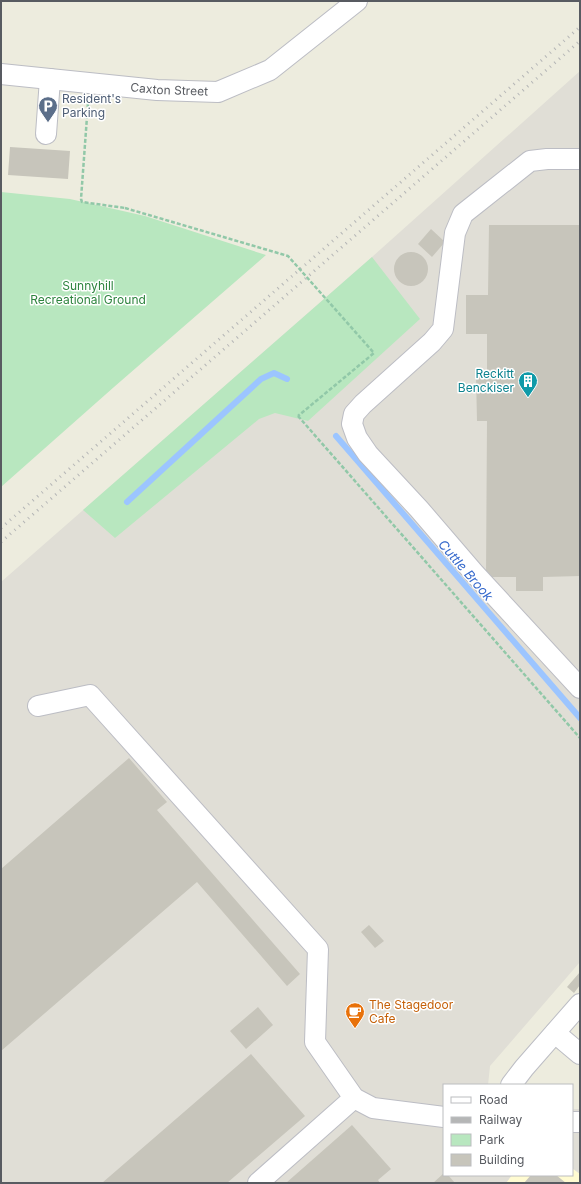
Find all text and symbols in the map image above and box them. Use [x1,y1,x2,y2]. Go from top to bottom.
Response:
street label: Caxton Street [130,79,208,99]
place label: Resident's Parking [62,91,121,120]
parking icon: Resident's Parking [37,95,59,123]
park label: Sunnyhill Recreational Ground [30,278,146,307]
place label: Reckitt Benckiser [458,366,514,395]
building icon: Reckitt Benckiser [517,370,539,398]
water label: Cuttle Brook [435,536,497,604]
place label: The Stagedoor Cafe [369,997,454,1026]
cafe icon: The Stagedoor Cafe [344,1001,366,1029]
legend [443,1084,573,1176]
text: Road [479,1092,508,1107]
text: Railway [479,1112,523,1127]
text: Park [479,1132,505,1147]
text: Building [479,1152,524,1167]

